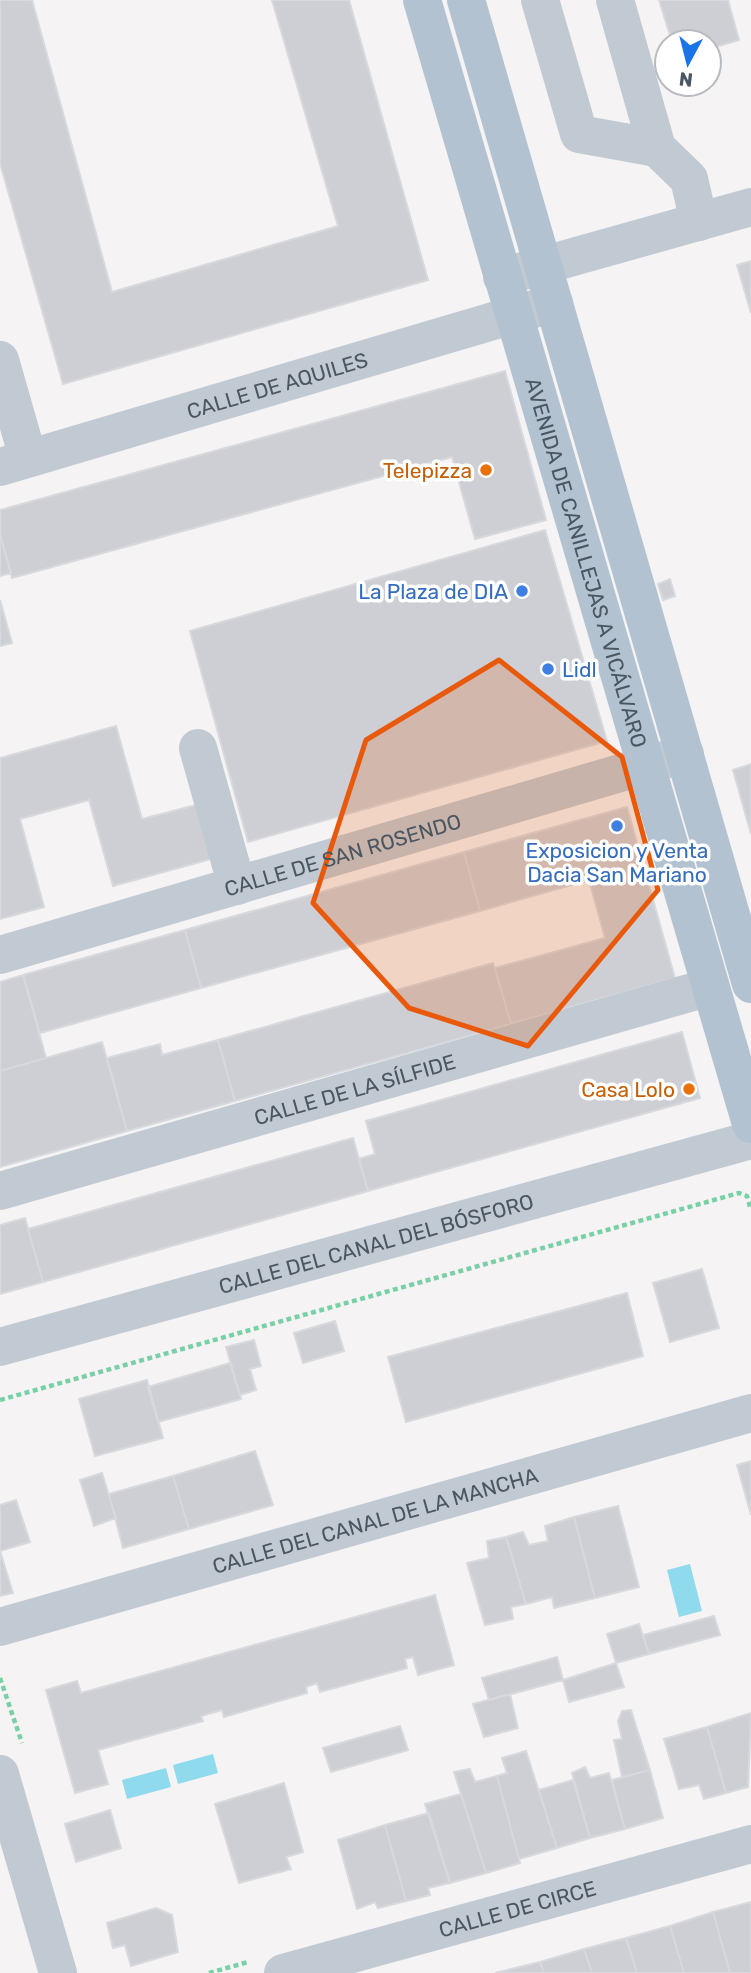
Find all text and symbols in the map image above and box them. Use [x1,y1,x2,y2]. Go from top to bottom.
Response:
north arrow [653,28,723,98]
text: N [678,67,694,92]
street label: CALLE DE AQUILES [184,346,371,424]
street label: AVENIDA DE CANILLEJAS A VICÁLVARO [521,374,653,750]
place label: Telepizza [383,458,472,483]
marker: Telepizza [478,462,494,478]
place label: La Plaza de DIA [358,579,508,604]
marker: La Plaza de DIA [514,583,530,599]
place label: Lidl [562,657,597,682]
marker: Lidl [540,661,556,677]
street label: CALLE DE SAN ROSENDO [221,808,464,901]
marker: Exposicion y Venta Dacia San Mariano [609,818,625,834]
place label: Exposicion y Venta Dacia San Mariano [526,838,708,887]
street label: CALLE DE LA SÍLFIDE [251,1048,458,1130]
place label: Casa Lolo [581,1077,675,1102]
marker: Casa Lolo [681,1081,697,1097]
street label: CALLE DEL CANAL DEL BÓSFORO [216,1188,536,1299]
street label: CALLE DEL CANAL DE LA MANCHA [209,1462,541,1578]
street label: CALLE DE CIRCE [436,1875,599,1942]

